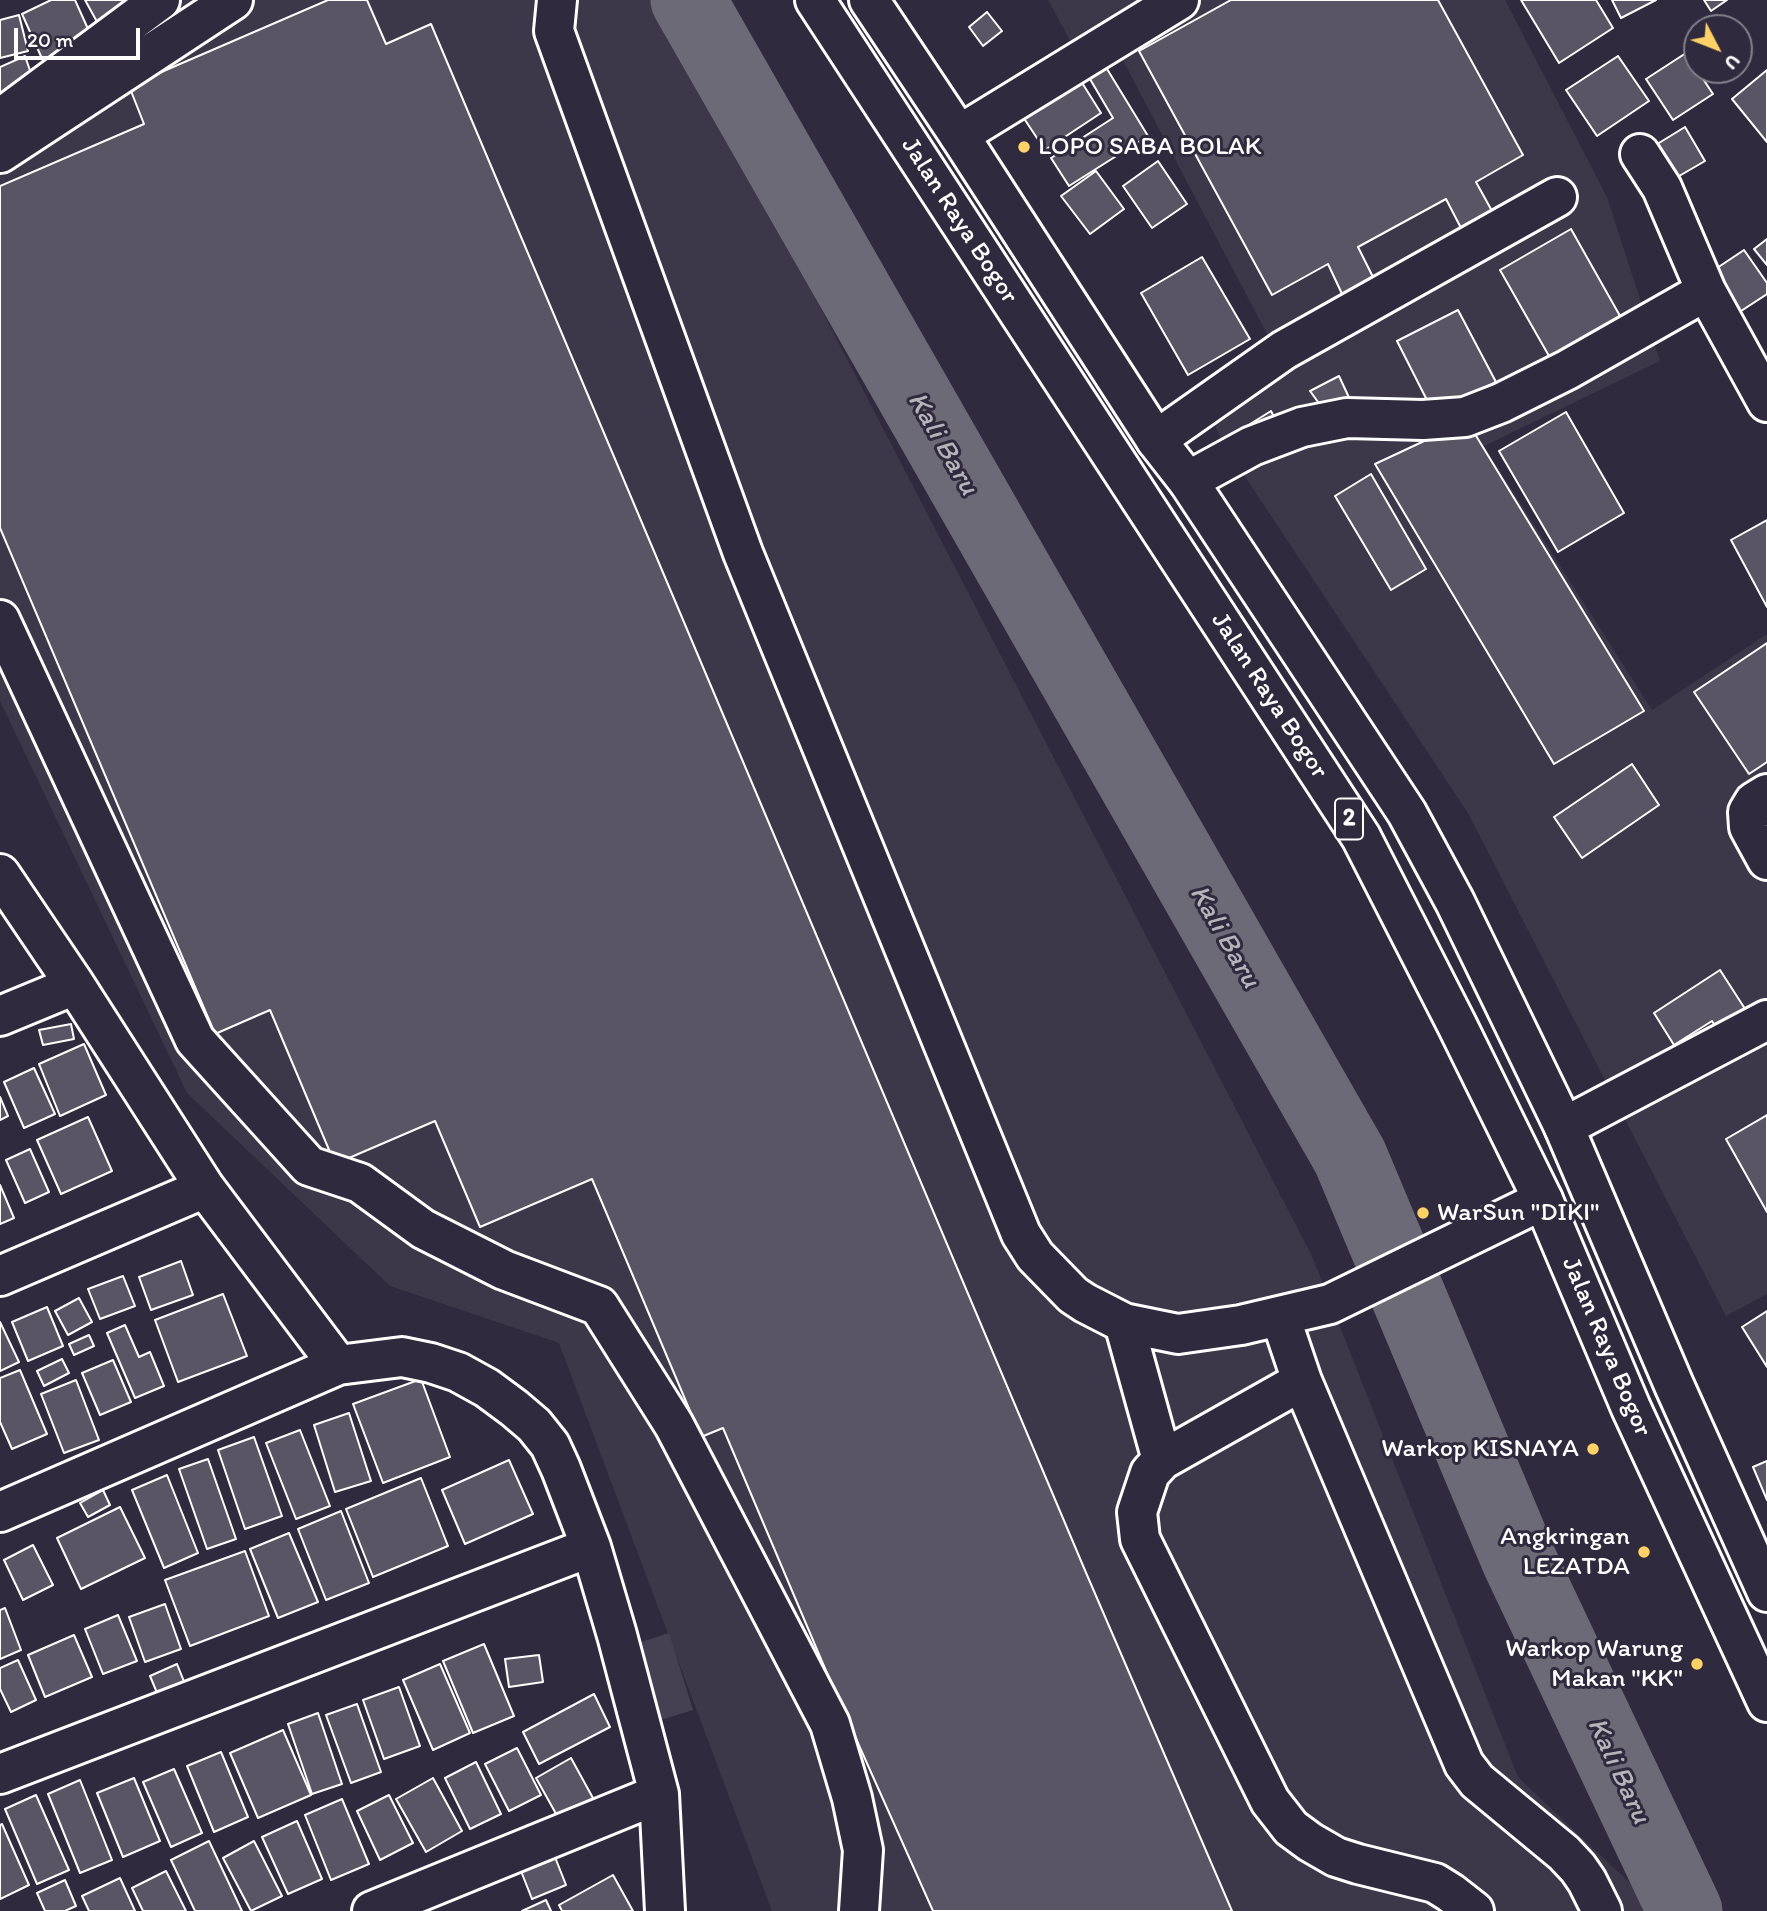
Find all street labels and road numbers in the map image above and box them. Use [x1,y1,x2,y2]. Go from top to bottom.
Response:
street label: Jalan Raya Bogor [894,132,1024,310]
street label: Jalan Raya Bogor [1204,607,1334,785]
road number: 2 [1335,798,1363,840]
street label: Jalan Raya Bogor [1554,1253,1658,1441]

